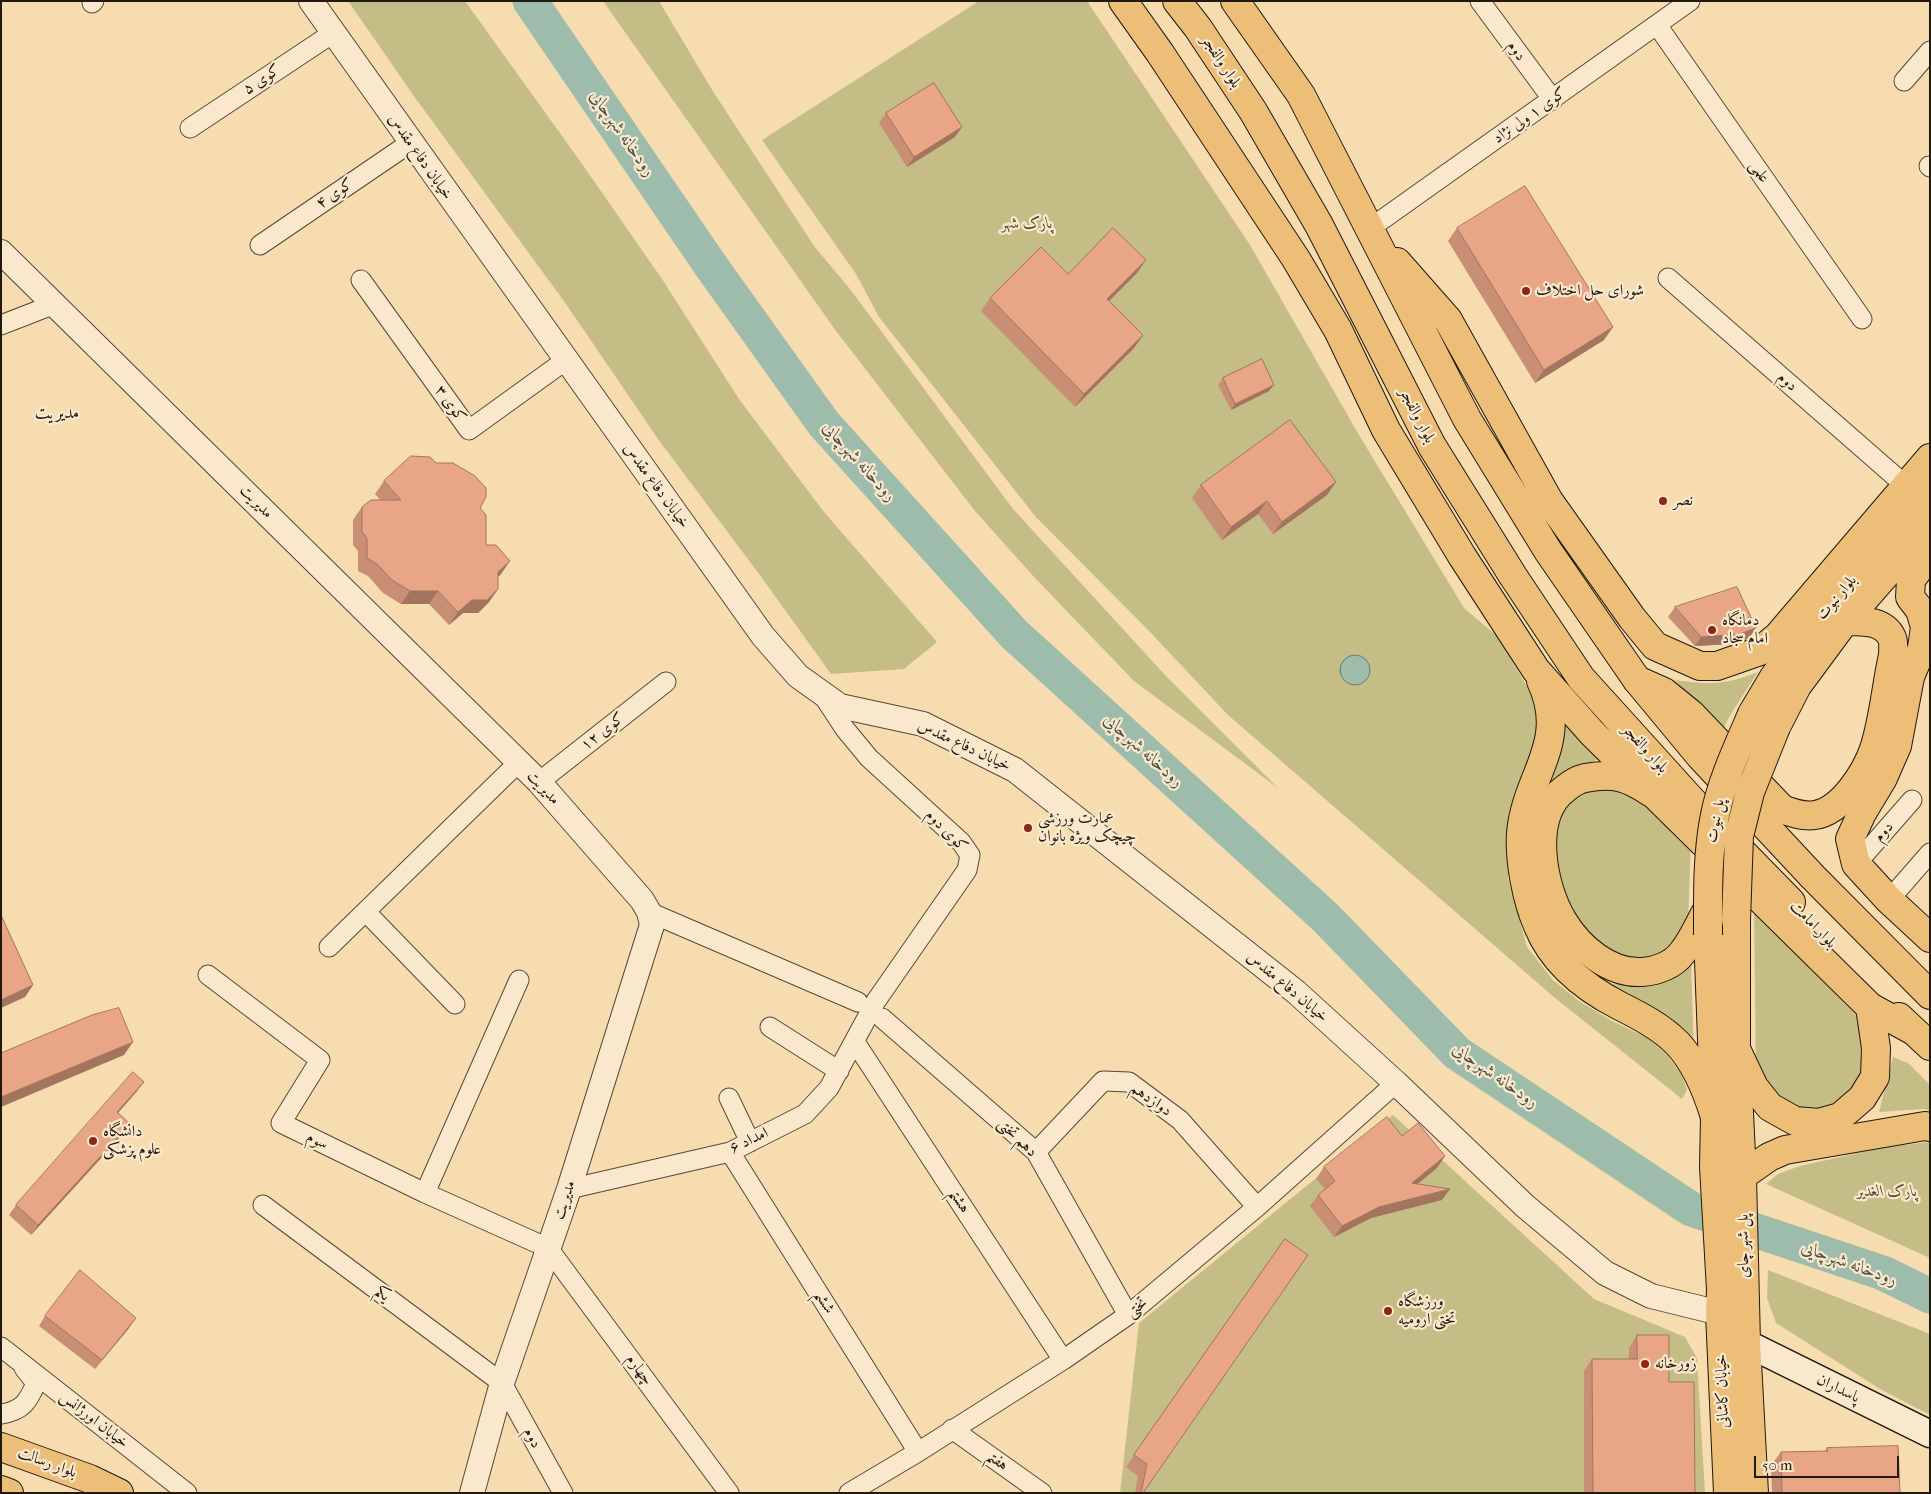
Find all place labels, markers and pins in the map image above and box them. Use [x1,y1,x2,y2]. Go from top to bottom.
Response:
place label: شورای حل اختلاف [1536,281,1644,301]
marker: شورای حل اختلاف [1520,285,1532,297]
place label: نصر [1673,491,1693,511]
marker: نصر [1657,495,1669,507]
place label: دمانگاه امام سجاد [1722,611,1768,649]
marker: دمانگاه امام سجاد [1706,624,1718,636]
place label: عمارت ورزشی چیچک ویژه بانوان [1038,809,1136,847]
marker: عمارت ورزشی چیچک ویژه بانوان [1022,822,1034,834]
place label: دانشگاه علوم پزشکی [103,1122,161,1160]
marker: دانشگاه علوم پزشکی [87,1135,99,1147]
place label: ورزشگاه تختی ارومیه [1398,1292,1456,1330]
marker: ورزشگاه تختی ارومیه [1382,1305,1394,1317]
place label: زورخانه [1655,1354,1697,1374]
marker: زورخانه [1639,1358,1651,1370]

